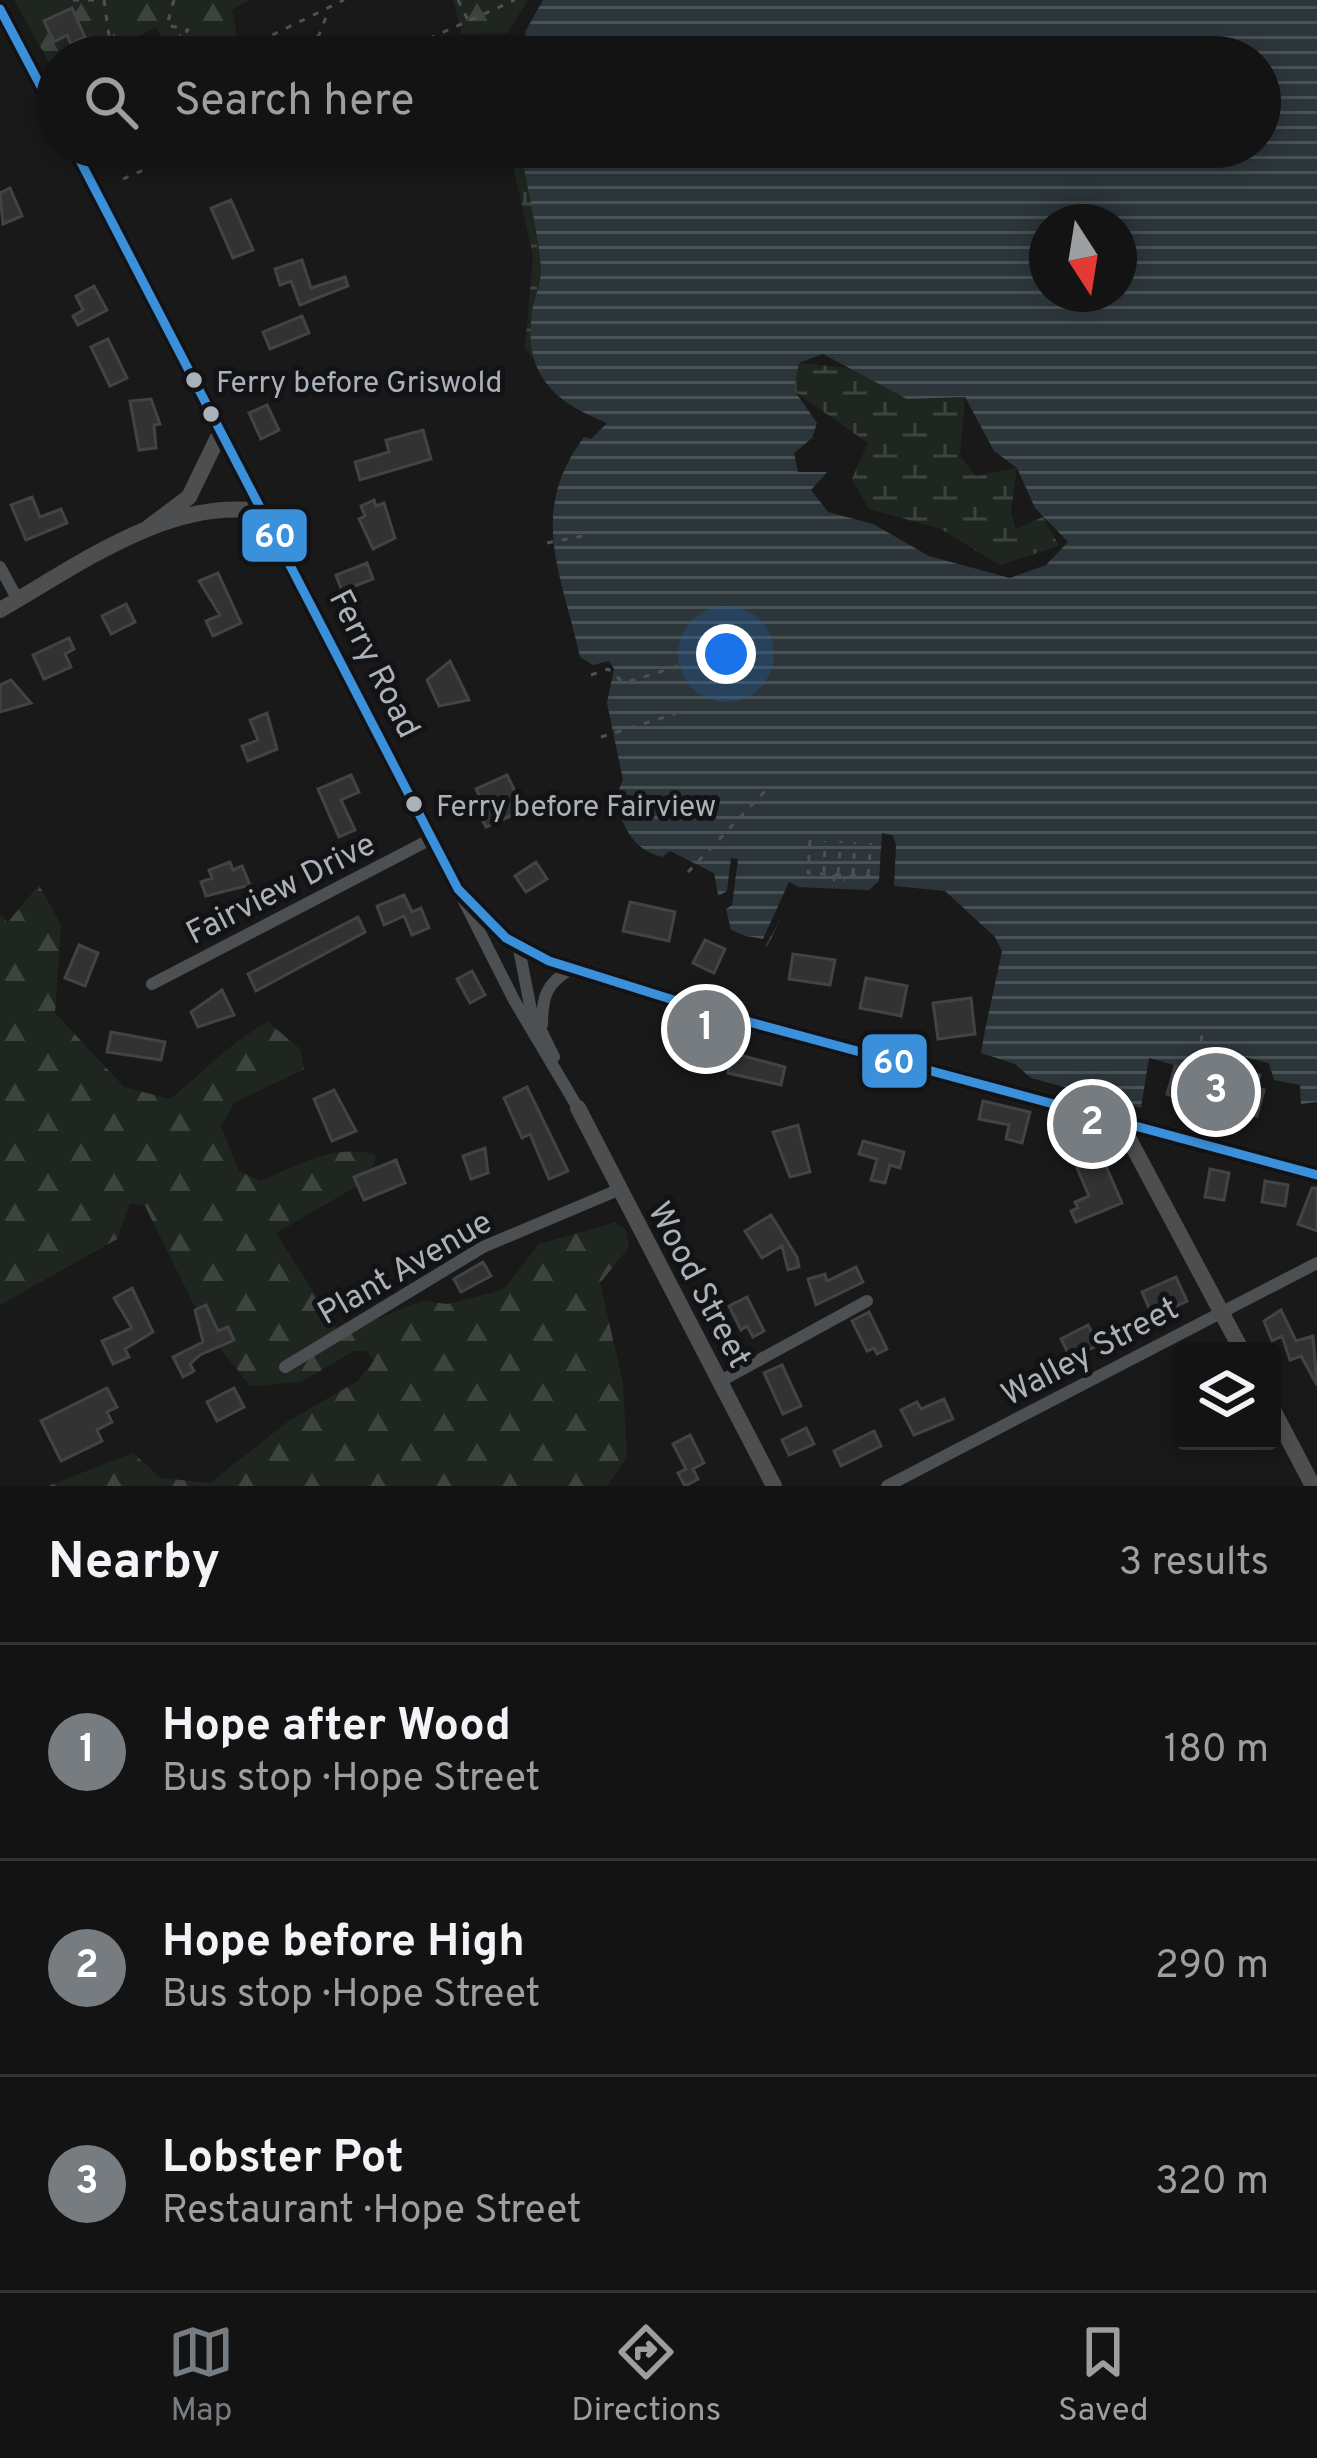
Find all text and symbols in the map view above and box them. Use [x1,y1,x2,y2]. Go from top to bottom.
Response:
search box [36,36,1281,168]
icon: search [78,69,144,135]
text: Search here [174,74,414,131]
north arrow [1029,204,1137,312]
place label: Ferry before Griswold [216,366,502,403]
marker: Ferry before Griswold [183,369,205,391]
unlabelled marker [200,403,222,425]
line badge: 60 [240,507,309,564]
text: 60 [254,518,296,560]
street label: Ferry Road [317,583,428,746]
your location [696,624,756,684]
place label: Ferry before Fairview [436,790,716,827]
marker: Ferry before Fairview [403,793,425,815]
street label: Fairview Drive [180,825,384,956]
pin: 1 [667,984,745,1074]
line badge: 60 [860,1032,929,1090]
text: 60 [873,1044,915,1086]
pin: 3 [1177,1047,1255,1137]
pin: 2 [1053,1079,1131,1169]
street label: Wood Street [636,1196,759,1376]
street label: Plant Avenue [311,1203,501,1336]
street label: Walley Street [995,1289,1187,1418]
map controls [1173,1342,1281,1450]
button: layers [1173,1342,1281,1450]
text: Nearby [48,1532,220,1597]
text: 3 results [1119,1540,1269,1589]
text: Hope after Wood [162,1699,511,1756]
text: 1 [79,1727,95,1776]
text: 180 m [1164,1727,1269,1776]
text: Bus stop · Hope Street [162,1756,540,1805]
text: Hope before High [162,1915,525,1972]
text: 2 [75,1943,99,1992]
text: 290 m [1155,1943,1269,1992]
text: Bus stop · Hope Street [162,1972,540,2021]
text: Lobster Pot [162,2131,404,2188]
text: 3 [75,2159,99,2208]
text: 320 m [1155,2159,1269,2208]
text: Restaurant · Hope Street [162,2188,582,2237]
tab: Map [168,2319,234,2433]
tab: Directions [571,2319,721,2433]
tab: Saved [1058,2319,1149,2433]

